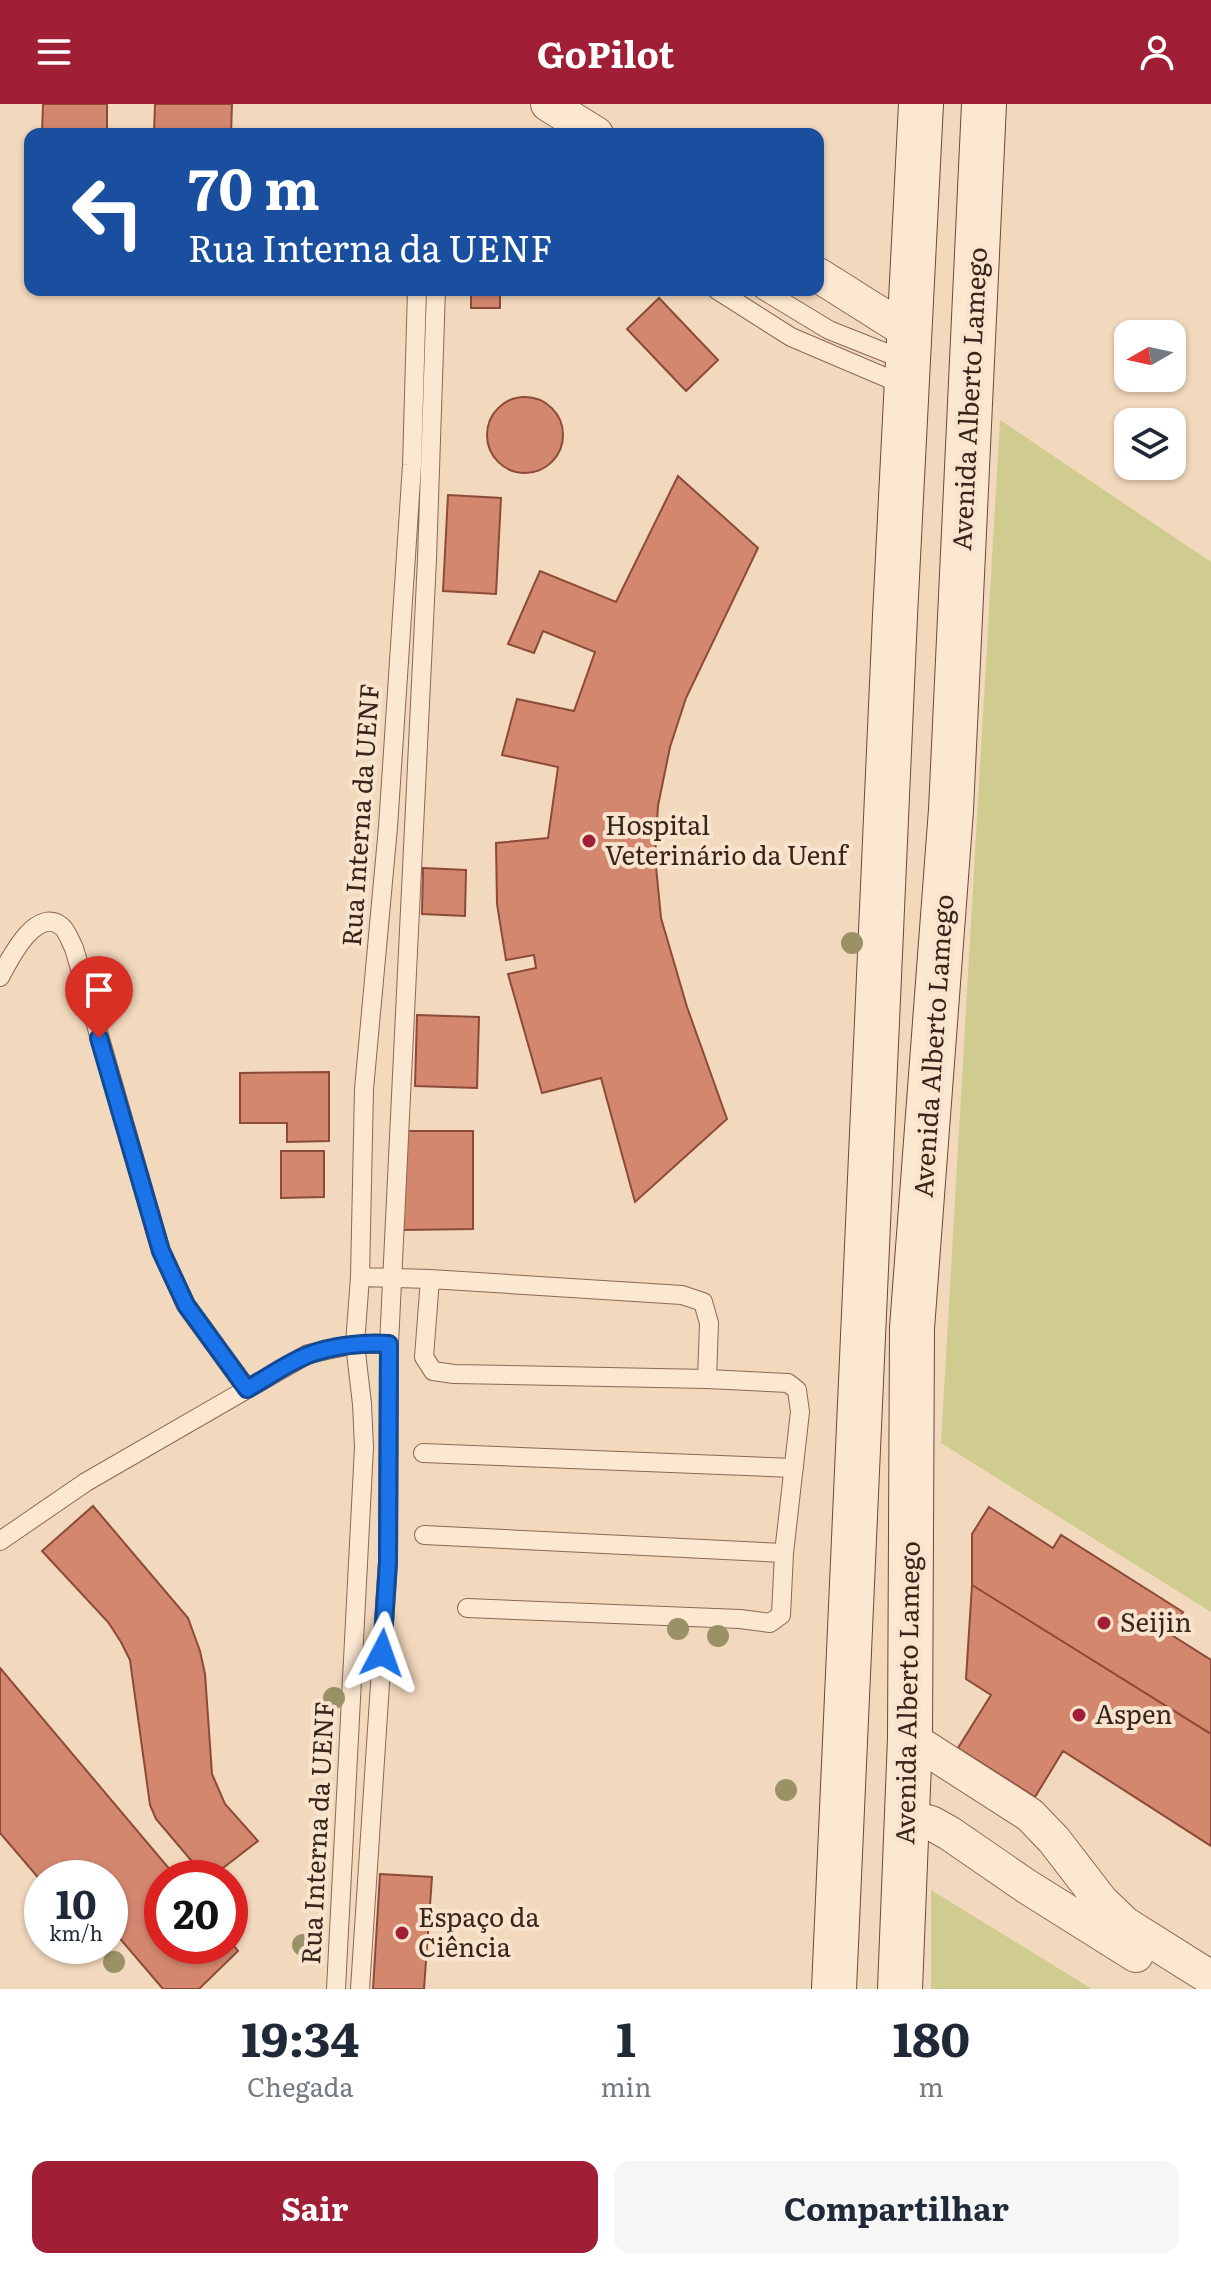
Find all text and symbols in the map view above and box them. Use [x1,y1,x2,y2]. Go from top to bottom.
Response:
text: GoPilot [537,26,674,79]
icon: menu [32,30,76,74]
icon: person [1135,30,1179,74]
text: 70 m [188,144,320,227]
icon: left [56,160,160,264]
text: Rua Interna da UENF [188,220,552,273]
street label: Avenida Alberto Lamego [940,246,995,552]
north arrow [1114,320,1186,392]
map controls [1114,320,1186,480]
button: layers [1114,408,1186,480]
street label: Rua Interna da UENF [330,682,387,947]
place label: Hospital Veterinário da Uenf [605,804,849,873]
marker: Hospital Veterinário da Uenf [580,832,598,850]
street label: Avenida Alberto Lamego [901,893,962,1199]
pin [65,956,133,1038]
icon: arrive [77,968,121,1012]
street label: Avenida Alberto Lamego [883,1541,928,1845]
place label: Seijin [1120,1601,1192,1640]
position arrow [340,1611,424,1695]
marker: Seijin [1095,1614,1113,1632]
place label: Aspen [1095,1693,1172,1732]
street label: Rua Interna da UENF [289,1700,342,1965]
marker: Aspen [1070,1706,1088,1724]
speed limit sign: 20 [144,1860,248,1964]
text: 10 [55,1872,97,1931]
place label: Espaço da Ciência [418,1896,539,1965]
text: km/h [49,1917,103,1947]
marker: Espaço da Ciência [393,1924,411,1942]
text: 19:34 [241,2001,359,2072]
text: 1 [616,2001,636,2072]
text: 180 [892,2001,970,2072]
text: Chegada [247,2066,353,2105]
text: min [600,2066,651,2105]
text: m [919,2066,944,2105]
button: Sair [32,2161,598,2253]
button: Compartilhar [614,2161,1179,2253]

